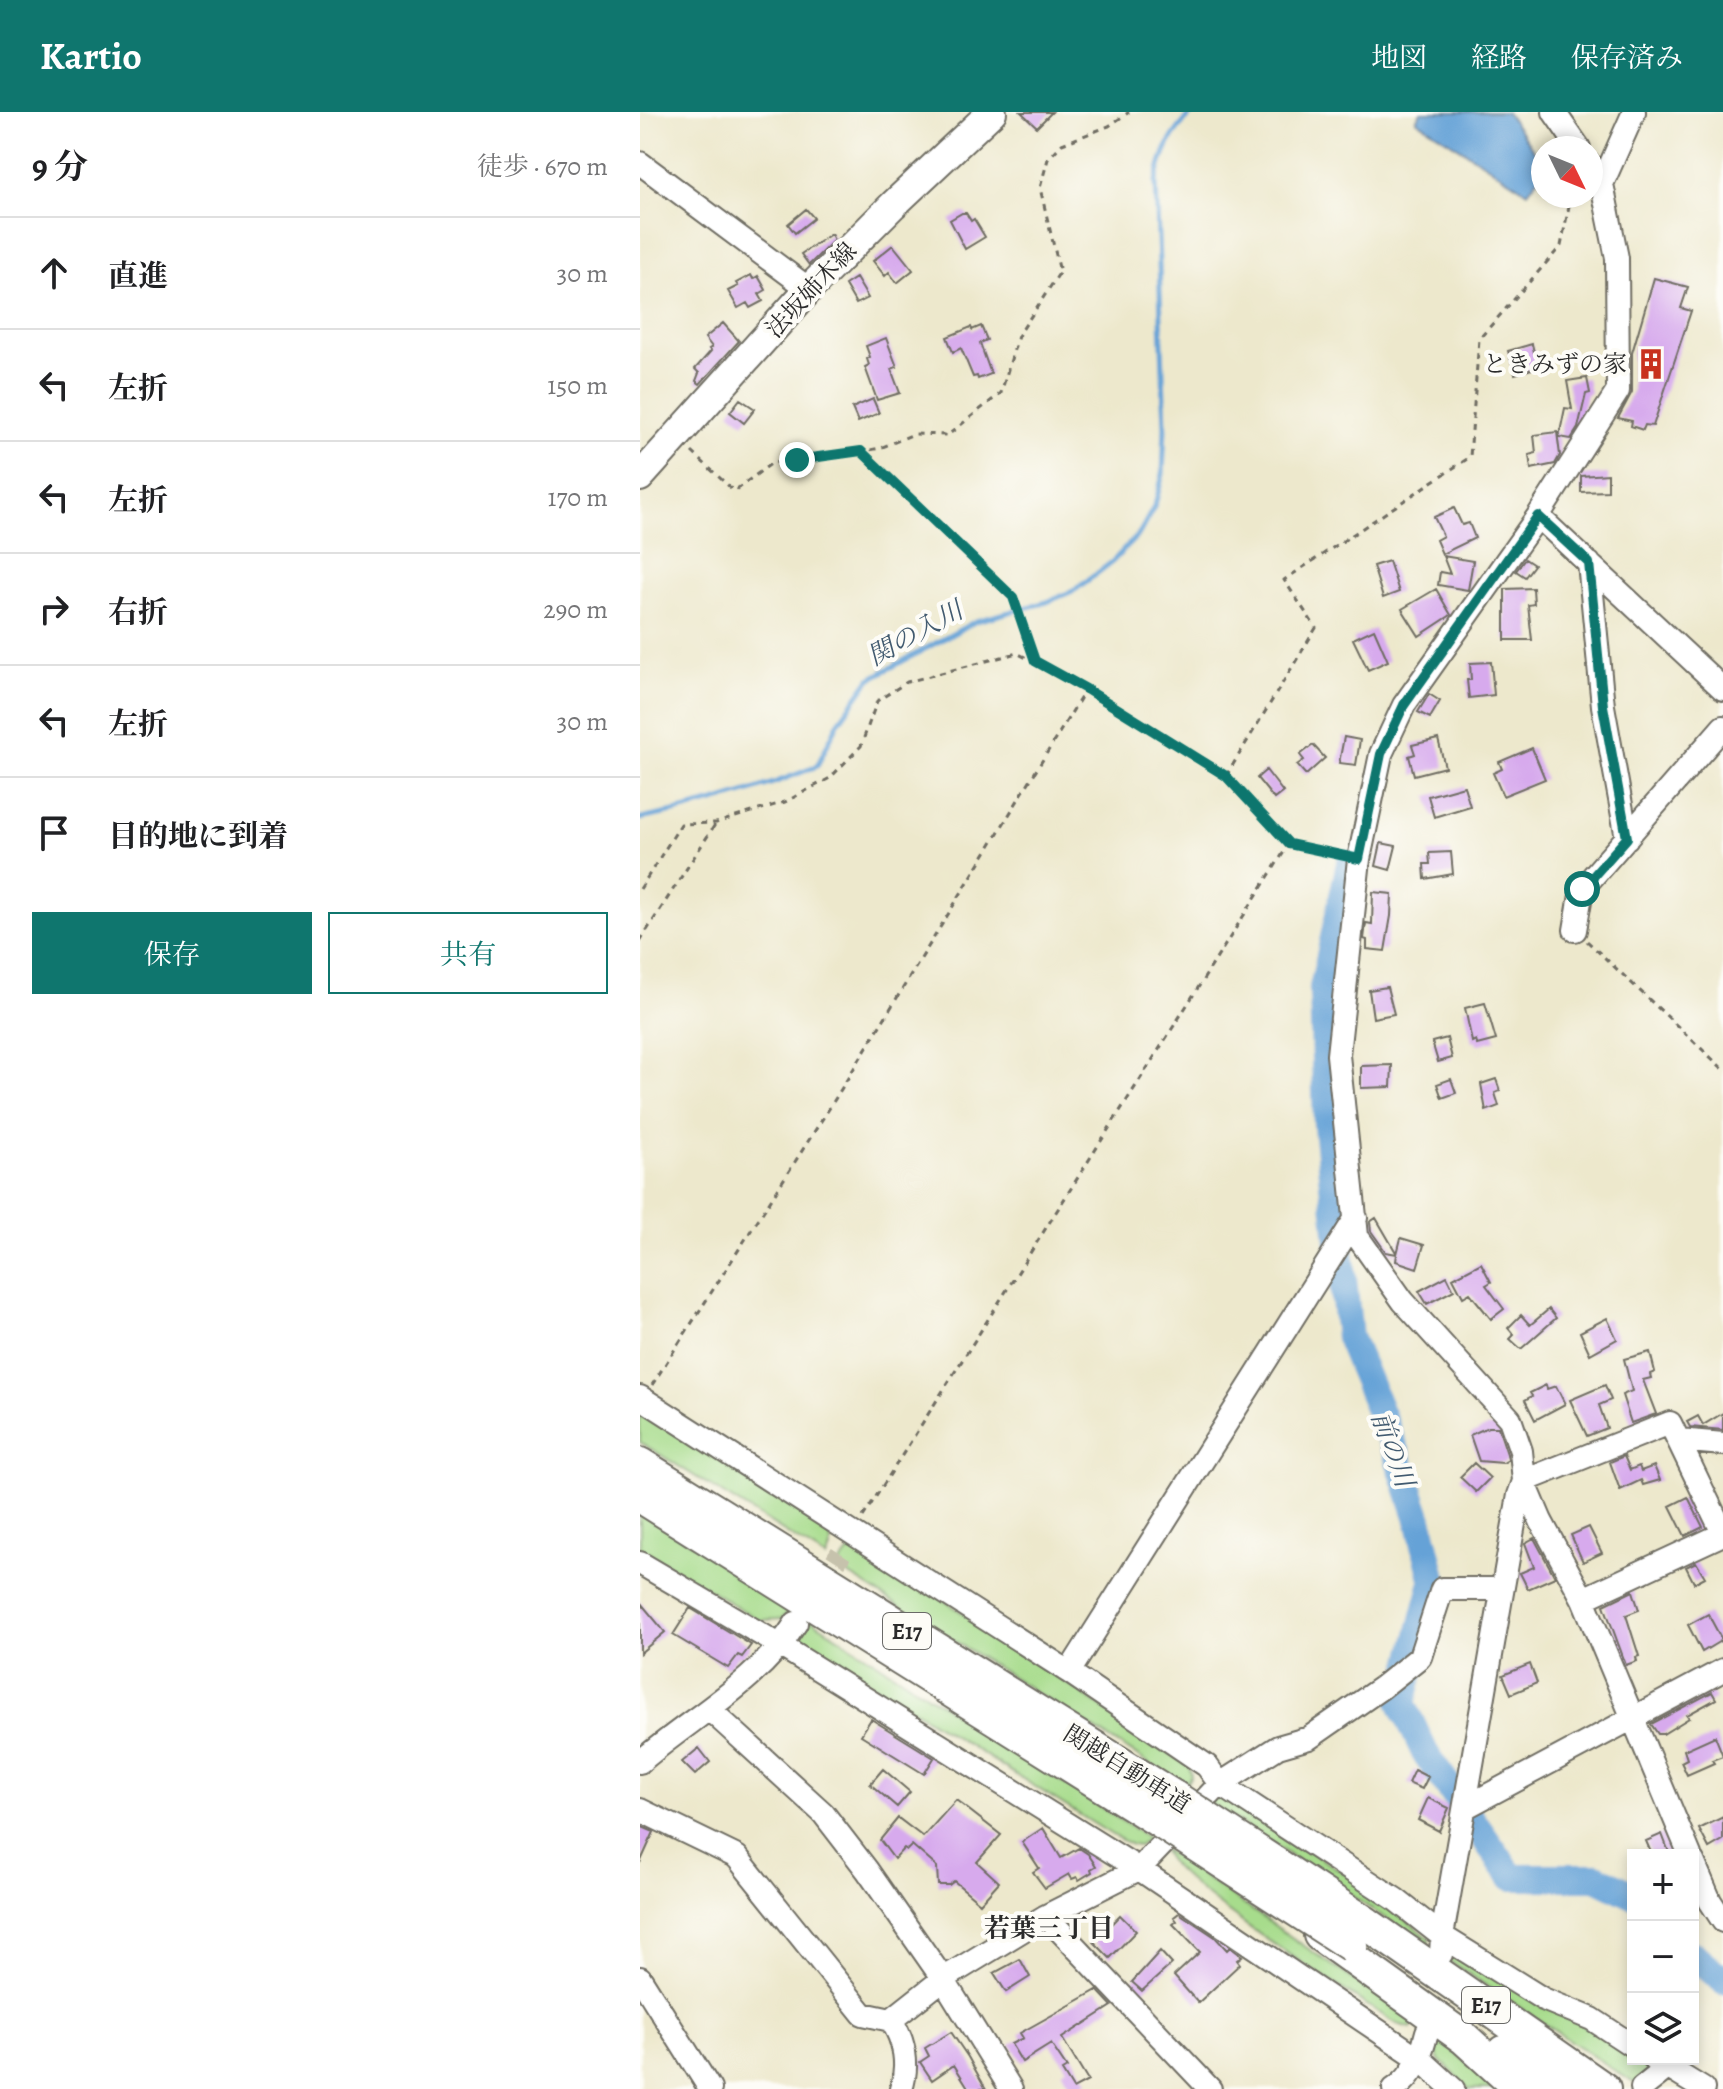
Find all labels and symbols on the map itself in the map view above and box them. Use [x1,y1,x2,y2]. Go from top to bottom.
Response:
north arrow [1531,136,1603,208]
street label: 法坂姉木線 [758,235,864,345]
building icon: ときみずの家 [1634,347,1668,381]
place label: ときみずの家 [1483,348,1627,380]
route end [779,442,815,478]
water label: 関の入川 [861,591,972,674]
route start [1564,871,1600,907]
water label: 前の川 [1363,1407,1423,1495]
road number: E17 [883,1613,931,1649]
street label: 関越自動車道 [1057,1717,1197,1821]
district label: 若葉三丁目 [984,1911,1114,1946]
road number: E17 [1462,1987,1510,2023]

